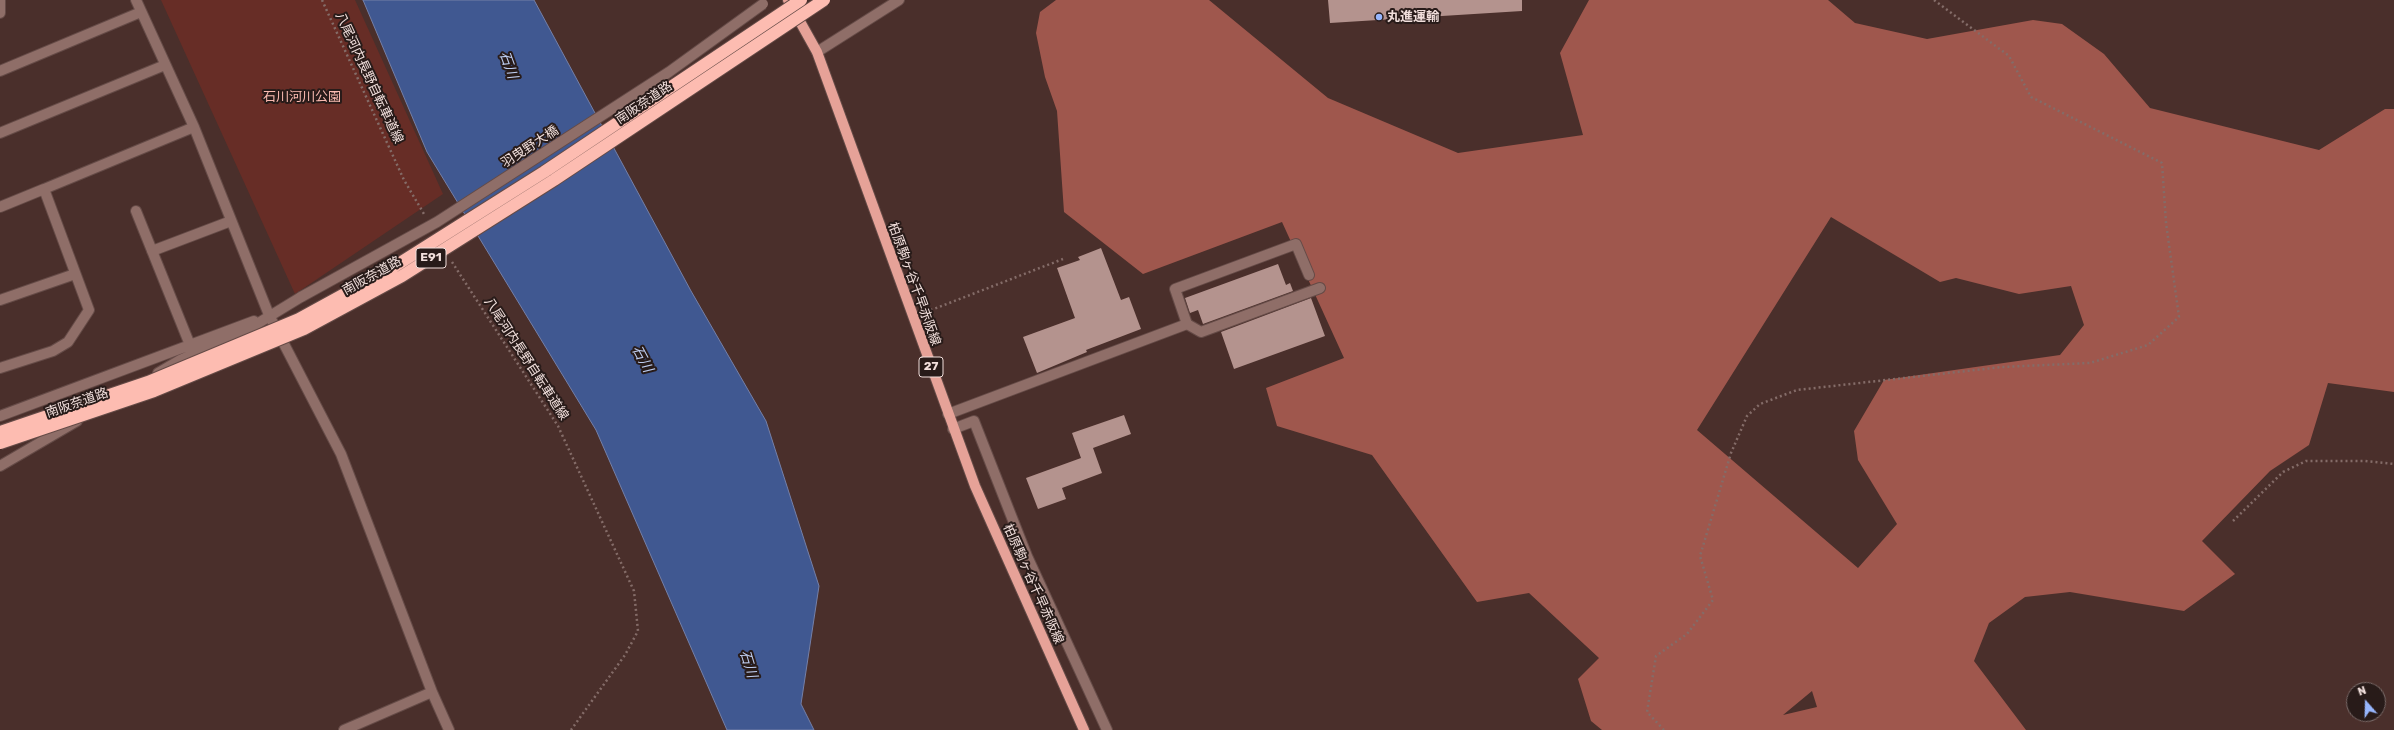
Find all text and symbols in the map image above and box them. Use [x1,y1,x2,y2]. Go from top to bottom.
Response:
place label: 丸進運輸 [1387,9,1439,25]
street label: 八尾河内長野自転車道線 [332,10,406,146]
marker: 丸進運輸 [1374,12,1384,22]
water label: 石川 [495,49,521,81]
street label: 南阪奈道路 [613,78,675,128]
park label: 石川河川公園 [263,89,341,105]
street label: 羽曳野大橋 [498,123,562,171]
street label: 柏原駒ヶ谷千早赤阪線 [884,220,944,348]
road number: E91 [416,248,446,268]
street label: 南阪奈道路 [340,253,404,299]
street label: 八尾河内長野自転車道線 [481,295,571,423]
water label: 石川 [628,343,656,375]
road number: 27 [919,357,943,377]
street label: 南阪奈道路 [44,385,110,421]
street label: 柏原駒ヶ谷千早赤阪線 [999,521,1067,647]
water label: 石川 [736,648,760,680]
north arrow [2346,682,2386,722]
text: N [2356,684,2368,699]

